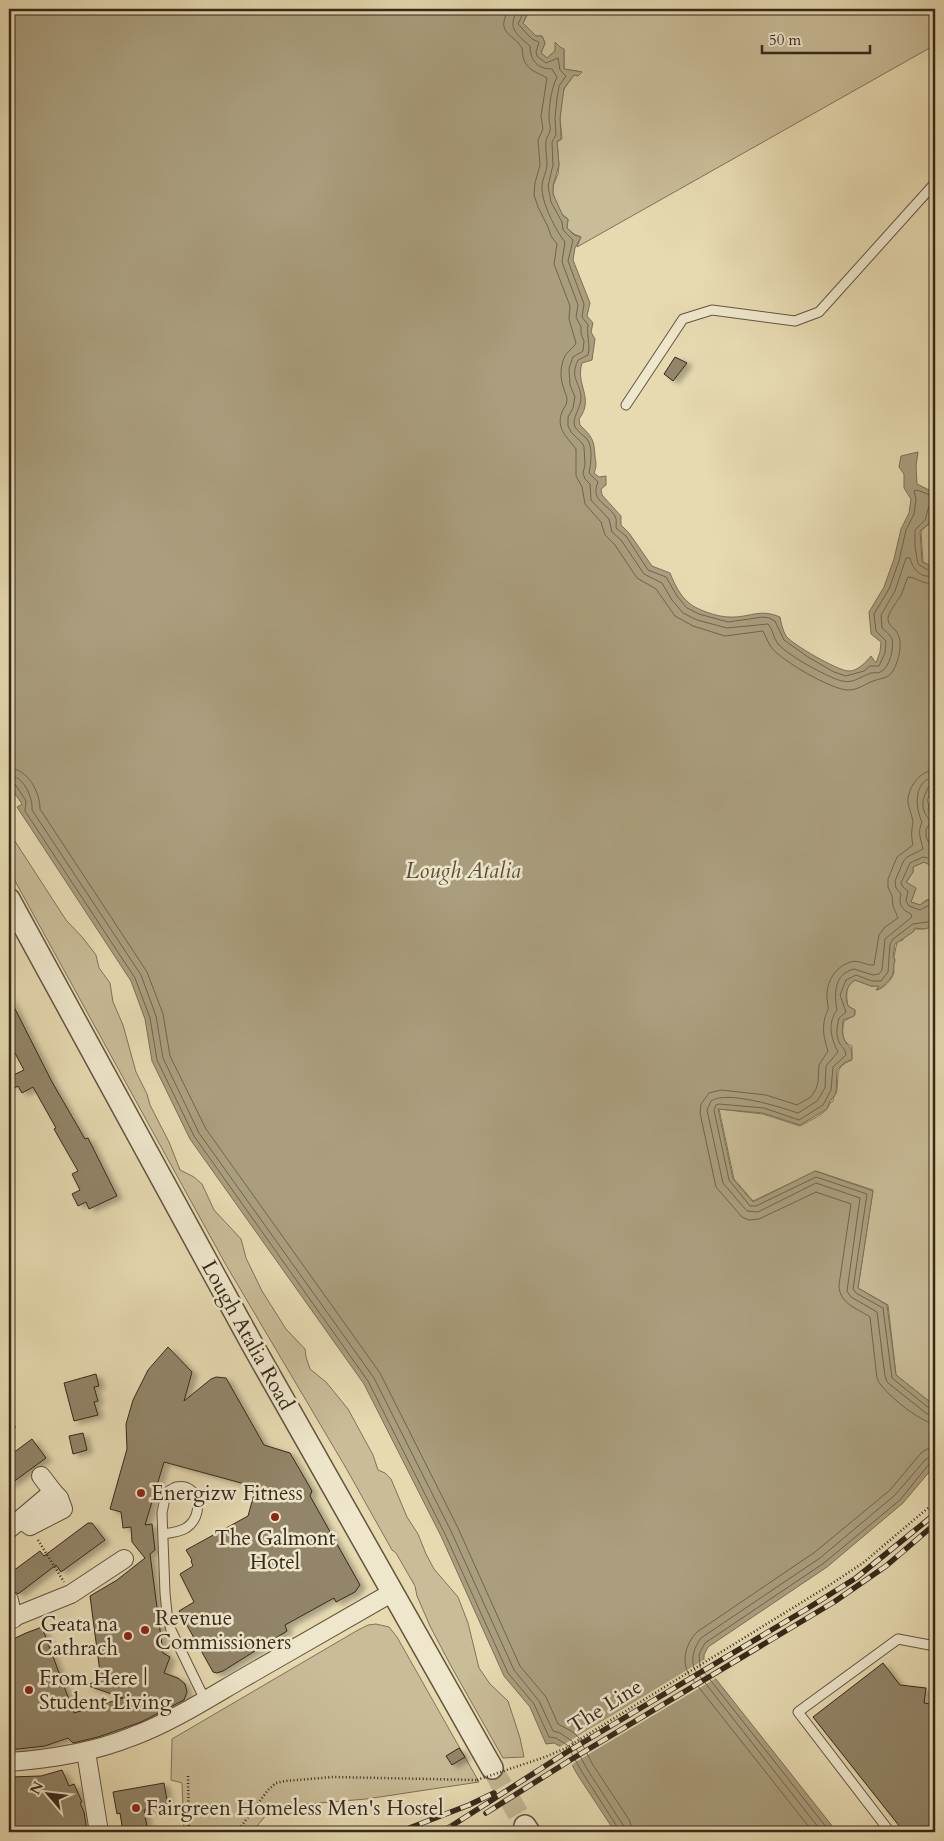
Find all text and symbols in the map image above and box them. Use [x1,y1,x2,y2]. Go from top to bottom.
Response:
scale bar [762,22,869,54]
text: 50 m [769,30,801,50]
water label: Lough Atalia [405,856,521,886]
street label: Lough Atalia Road [194,1255,301,1415]
place label: Energizw Fitness [151,1479,303,1508]
marker: Energizw Fitness [135,1487,147,1499]
marker: The Galmont Hotel [269,1511,281,1523]
place label: The Galmont Hotel [215,1524,336,1577]
place label: Revenue Commissioners [155,1604,291,1657]
place label: Geata na Cathrach [37,1610,118,1663]
marker: Revenue Commissioners [139,1624,151,1636]
marker: Geata na Cathrach [122,1630,134,1642]
place label: From Here | Student Living [39,1664,172,1717]
street label: The Line [563,1672,648,1740]
marker: From Here | Student Living [23,1684,35,1696]
north arrow [22,1768,72,1818]
text: N [26,1778,48,1798]
place label: Fairgreen Homeless Men's Hostel [146,1794,444,1823]
marker: Fairgreen Homeless Men's Hostel [130,1802,142,1814]

